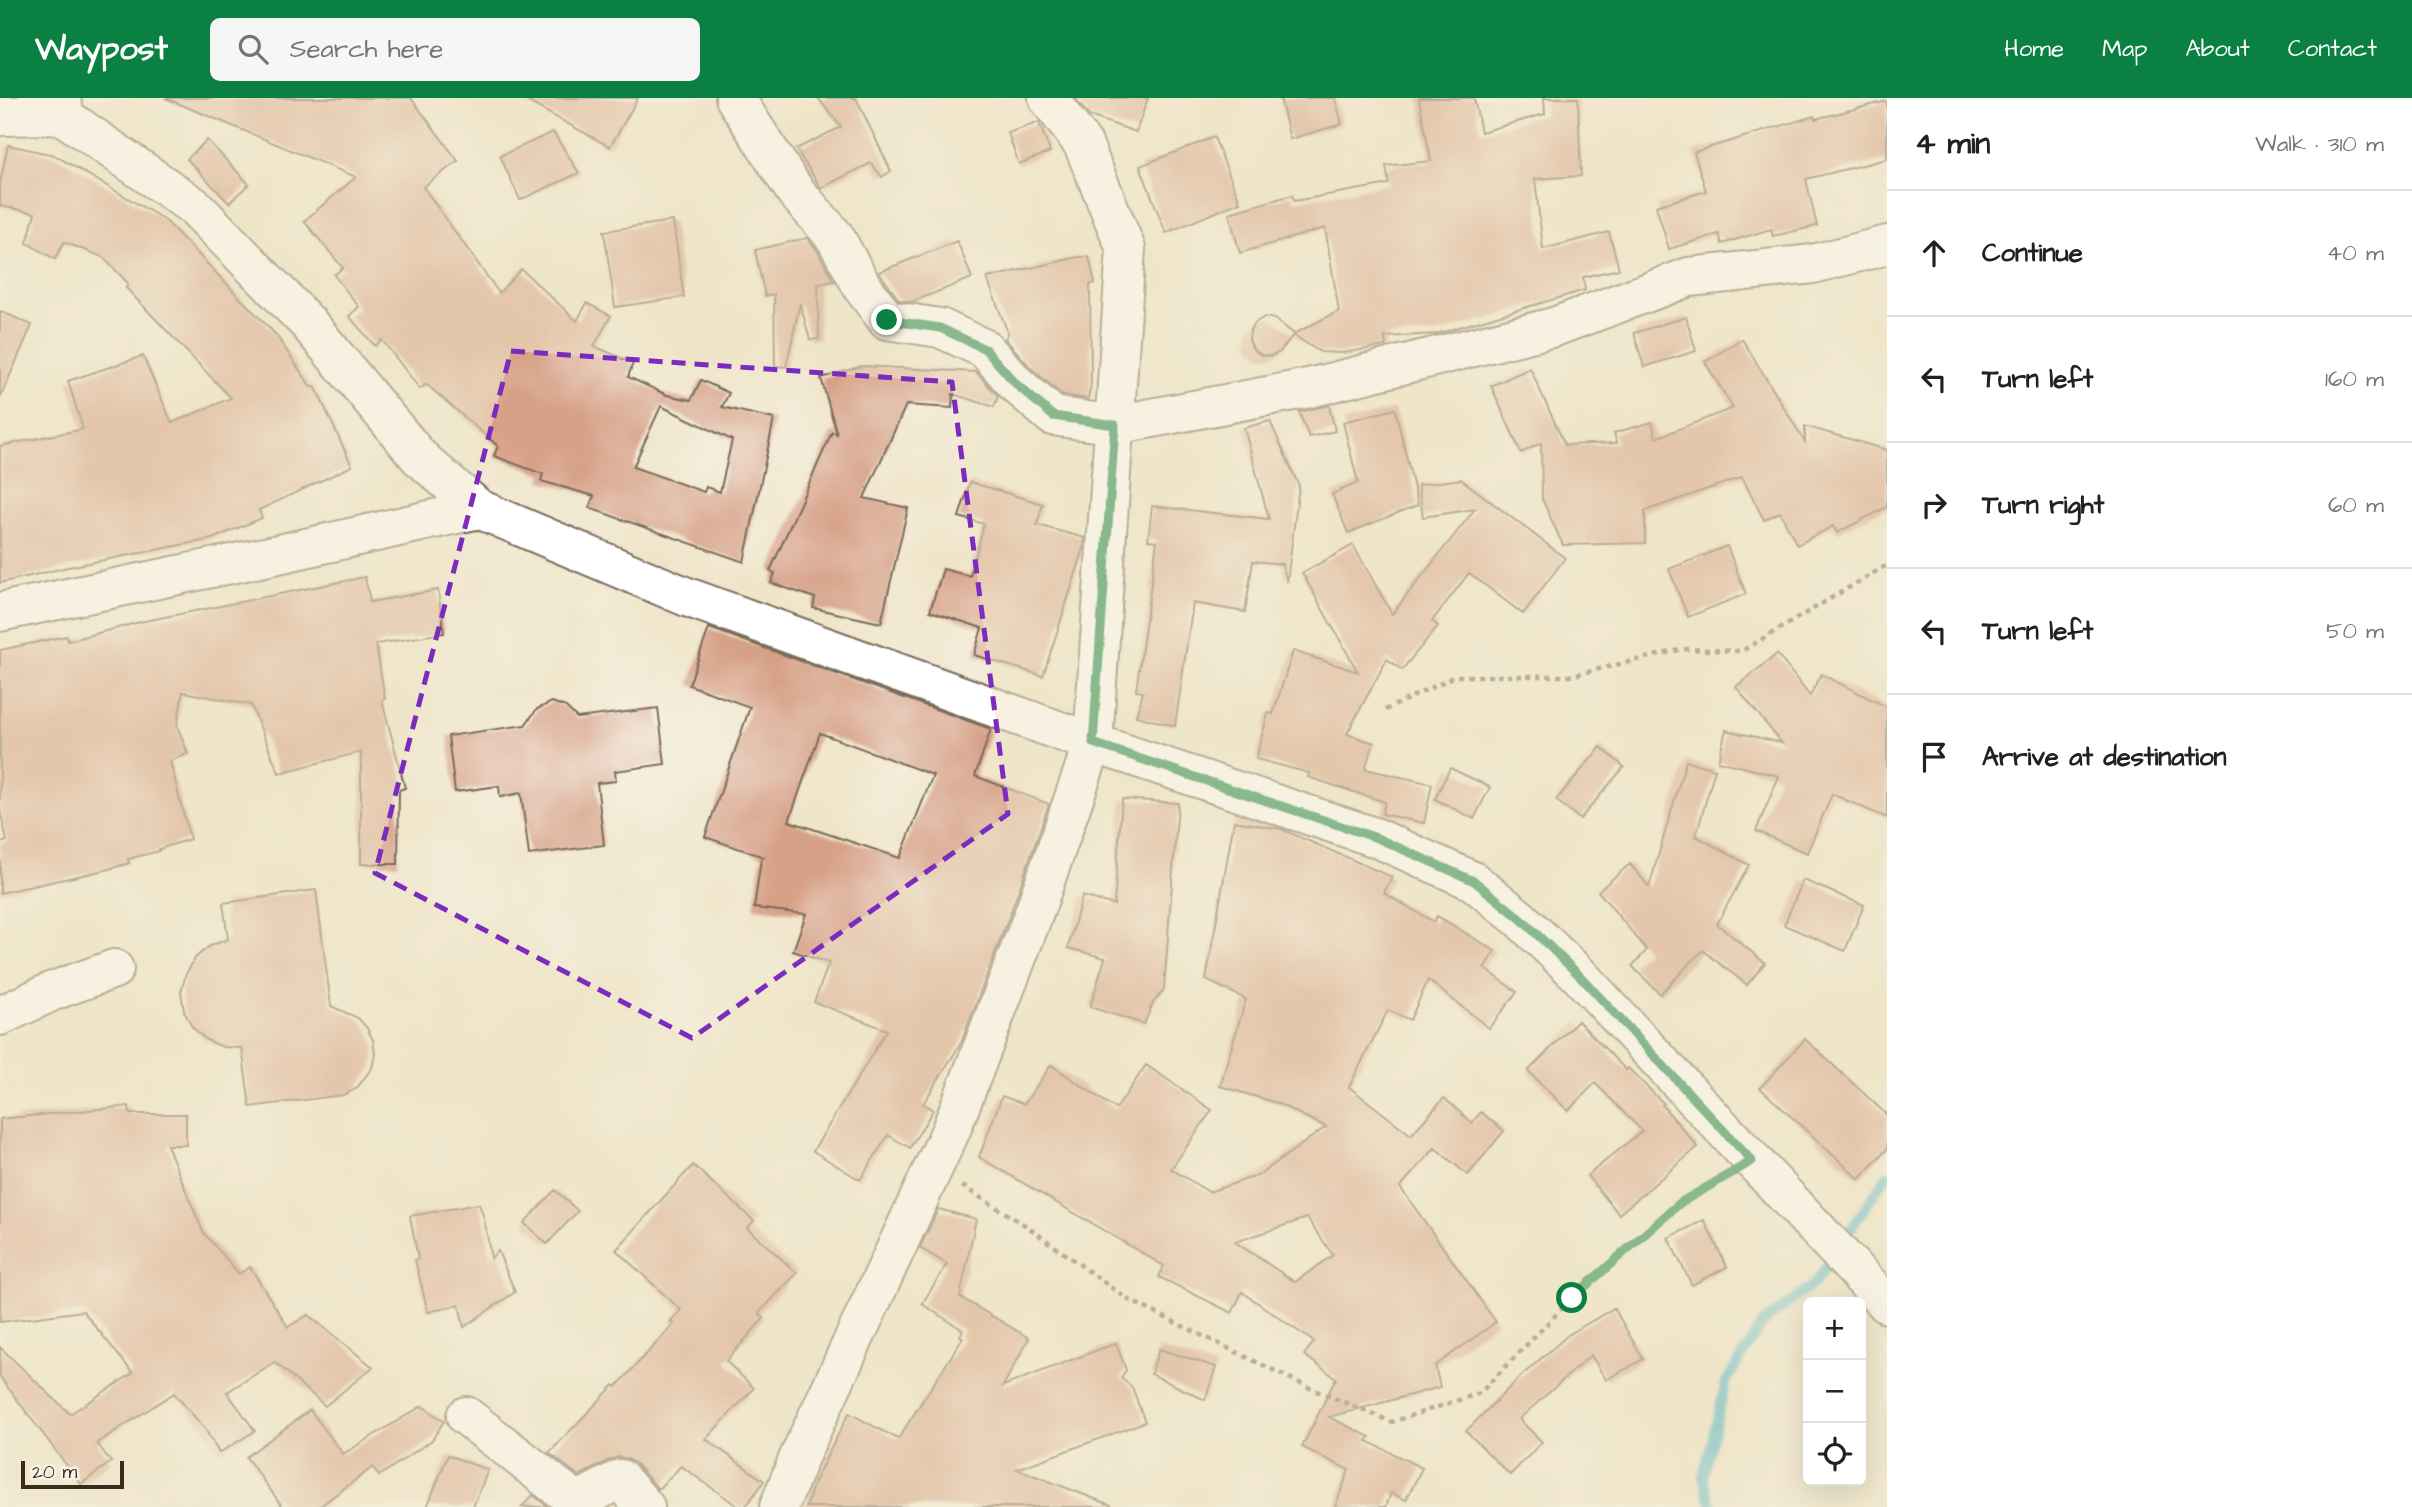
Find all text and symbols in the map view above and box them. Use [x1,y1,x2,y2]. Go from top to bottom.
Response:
search box [210,18,700,81]
text: Waypost [35,26,168,72]
icon: search [234,30,272,68]
text: Search here [290,31,443,67]
text: Home [2004,32,2064,66]
text: Map [2102,32,2147,66]
text: About [2185,32,2250,66]
text: Contact [2288,32,2377,66]
text: 4 min [1915,123,1990,165]
text: Walk · 310 m [2255,128,2384,160]
icon: ahead [1915,234,1953,272]
text: Continue [1982,235,2083,271]
text: 40 m [2327,237,2384,269]
route end [871,304,902,335]
icon: left [1915,360,1953,398]
text: Turn left [1982,361,2093,397]
text: 160 m [2325,363,2384,395]
icon: right [1915,486,1953,524]
text: Turn right [1982,487,2104,523]
text: 60 m [2328,489,2384,521]
icon: left [1915,612,1953,650]
text: Turn left [1982,613,2093,649]
text: 50 m [2326,615,2384,647]
icon: arrive [1915,738,1953,776]
text: Arrive at destination [1982,739,2227,775]
route start [1556,1282,1587,1313]
map controls [1803,1297,1866,1486]
button: + [1803,1297,1866,1360]
button: − [1803,1360,1866,1423]
button: locate [1803,1423,1866,1486]
scale bar [21,1458,124,1490]
text: 20 m [32,1459,77,1486]

